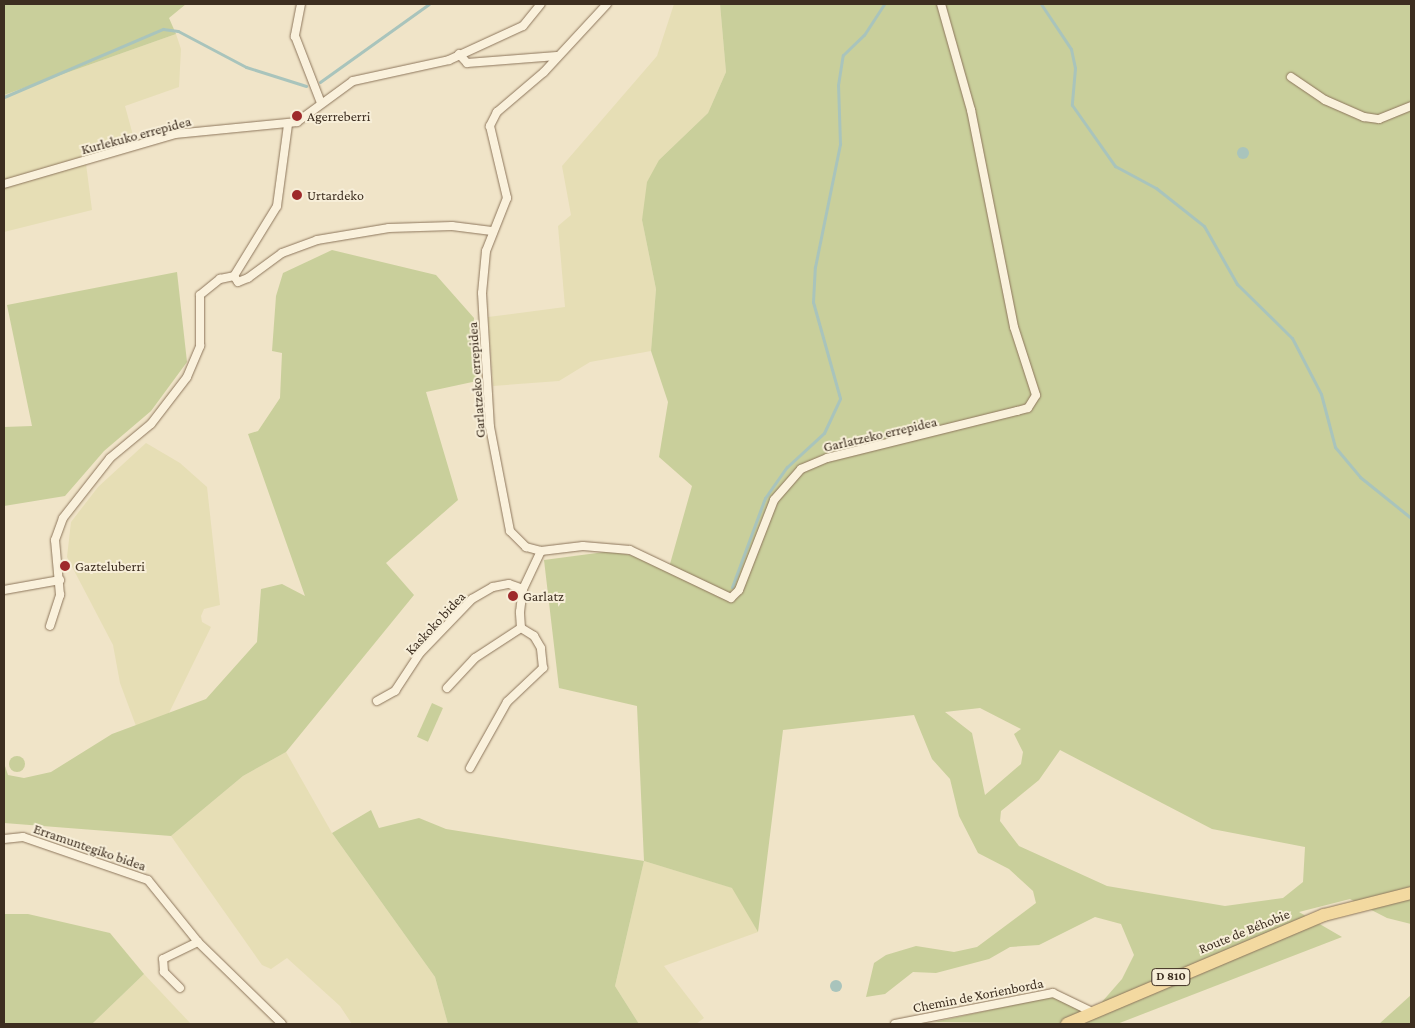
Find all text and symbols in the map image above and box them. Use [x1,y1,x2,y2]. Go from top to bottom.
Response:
place label: Agerreberri [307,108,370,124]
marker: Agerreberri [291,110,303,122]
street label: Kurlekuko errepidea [79,112,193,158]
place label: Urtardeko [307,187,364,203]
marker: Urtardeko [291,189,303,201]
street label: Garlatzeko errepidea [464,321,488,439]
street label: Garlatzeko errepidea [822,413,938,455]
place label: Gazteluberri [75,558,145,574]
marker: Gazteluberri [59,560,71,572]
street label: Kaskoko bidea [401,588,469,658]
place label: Garlatz [523,588,564,604]
marker: Garlatz [507,590,519,602]
street label: Erramuntegiko bidea [31,820,149,874]
street label: Route de Béhobie [1196,905,1292,957]
road number: D 810 [1151,968,1191,986]
street label: Chemin de Xorienborda [911,974,1045,1016]

